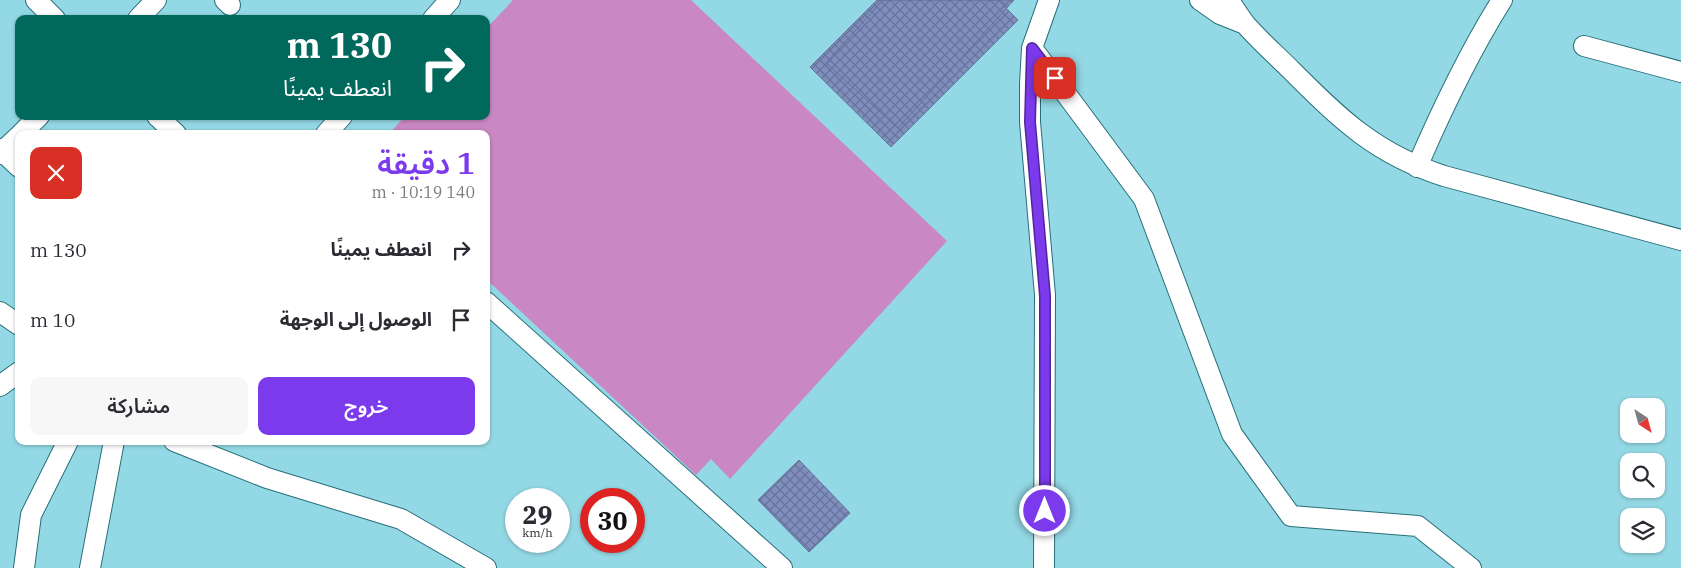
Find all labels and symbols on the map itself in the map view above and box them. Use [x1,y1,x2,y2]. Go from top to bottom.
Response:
pin [1034,57,1076,99]
north arrow [1620,398,1665,442]
position arrow [1018,484,1070,536]
speed limit sign: 30 [580,488,645,553]

